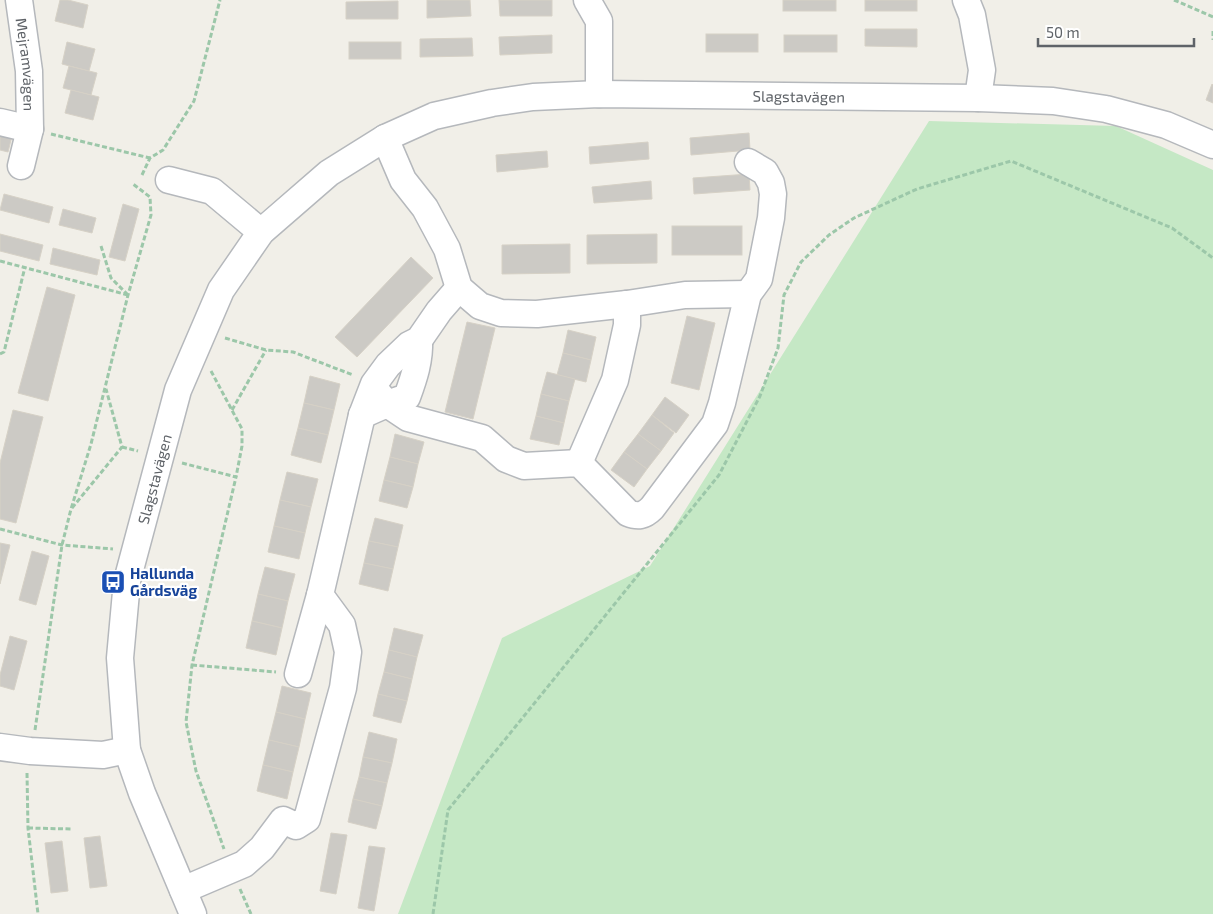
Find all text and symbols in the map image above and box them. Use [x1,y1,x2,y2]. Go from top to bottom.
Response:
scale bar [1038,15,1194,47]
street label: Mejramvägen [13,17,39,111]
text: 50 m [1046,23,1080,41]
street label: Slagstavägen [753,87,845,106]
street label: Slagstavägen [134,432,175,526]
place label: Hallunda Gårdsväg [130,564,197,599]
bus stop icon: Hallunda Gårdsväg [100,569,126,595]

